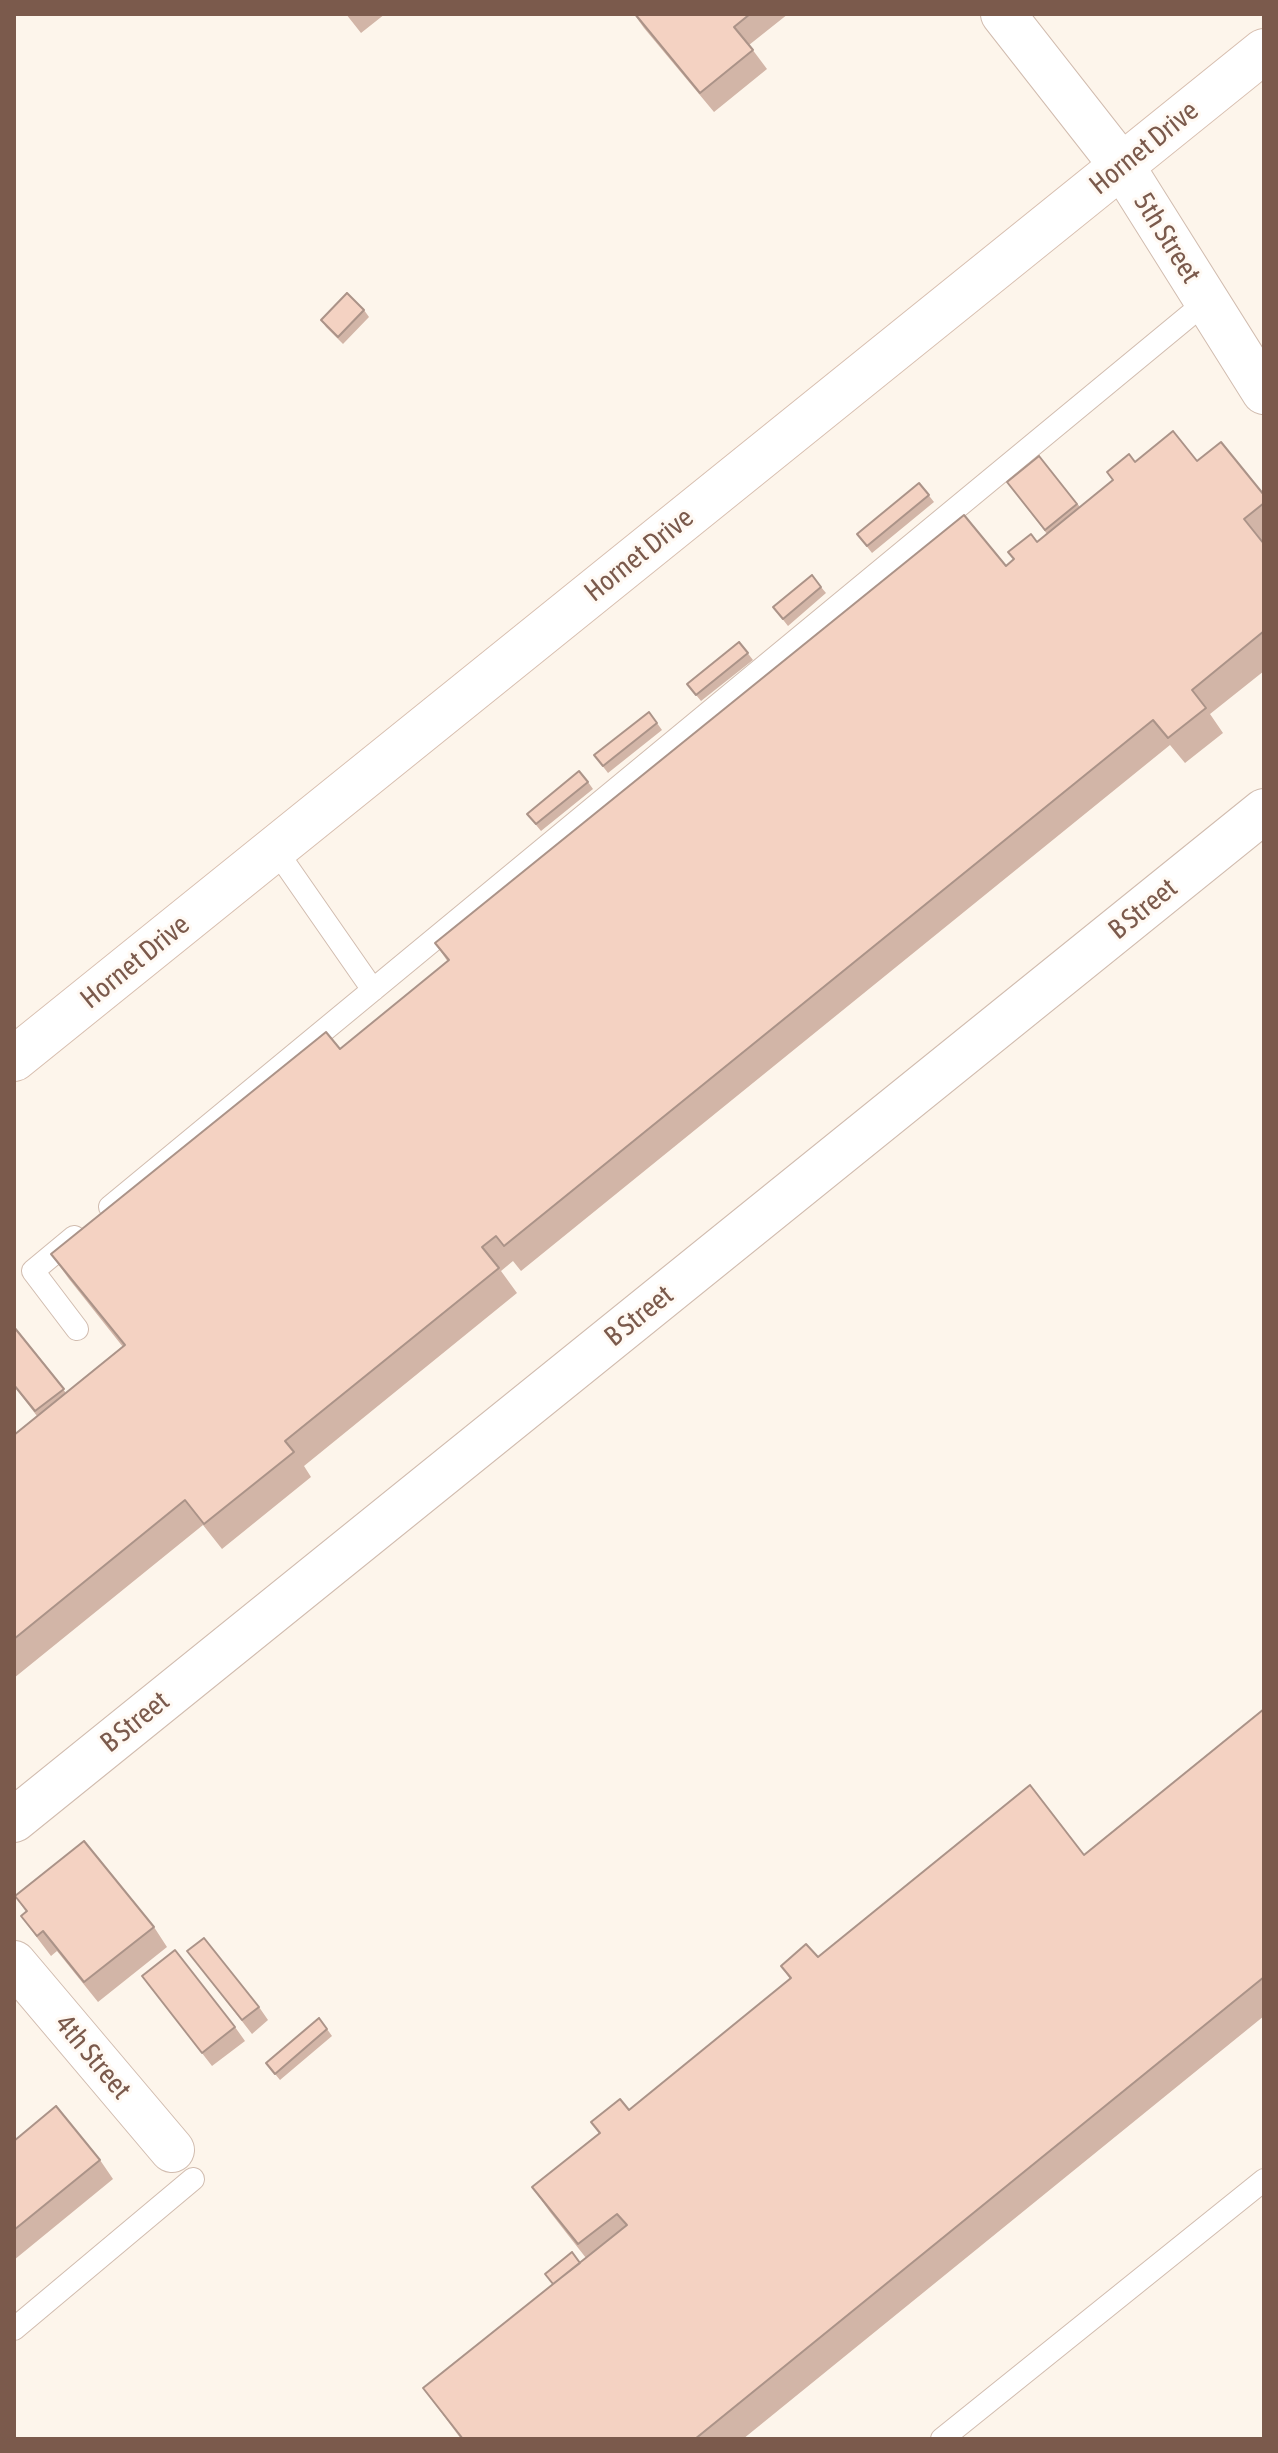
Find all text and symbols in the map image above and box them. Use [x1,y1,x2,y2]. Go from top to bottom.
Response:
street label: Hornet Drive [1083,94,1205,202]
street label: 5th Street [1126,187,1208,289]
street label: Hornet Drive [578,501,700,609]
street label: B Street [1102,871,1184,947]
street label: Hornet Drive [74,908,196,1016]
street label: B Street [598,1278,680,1354]
street label: B Street [94,1684,176,1760]
street label: 4th Street [48,2008,138,2106]

